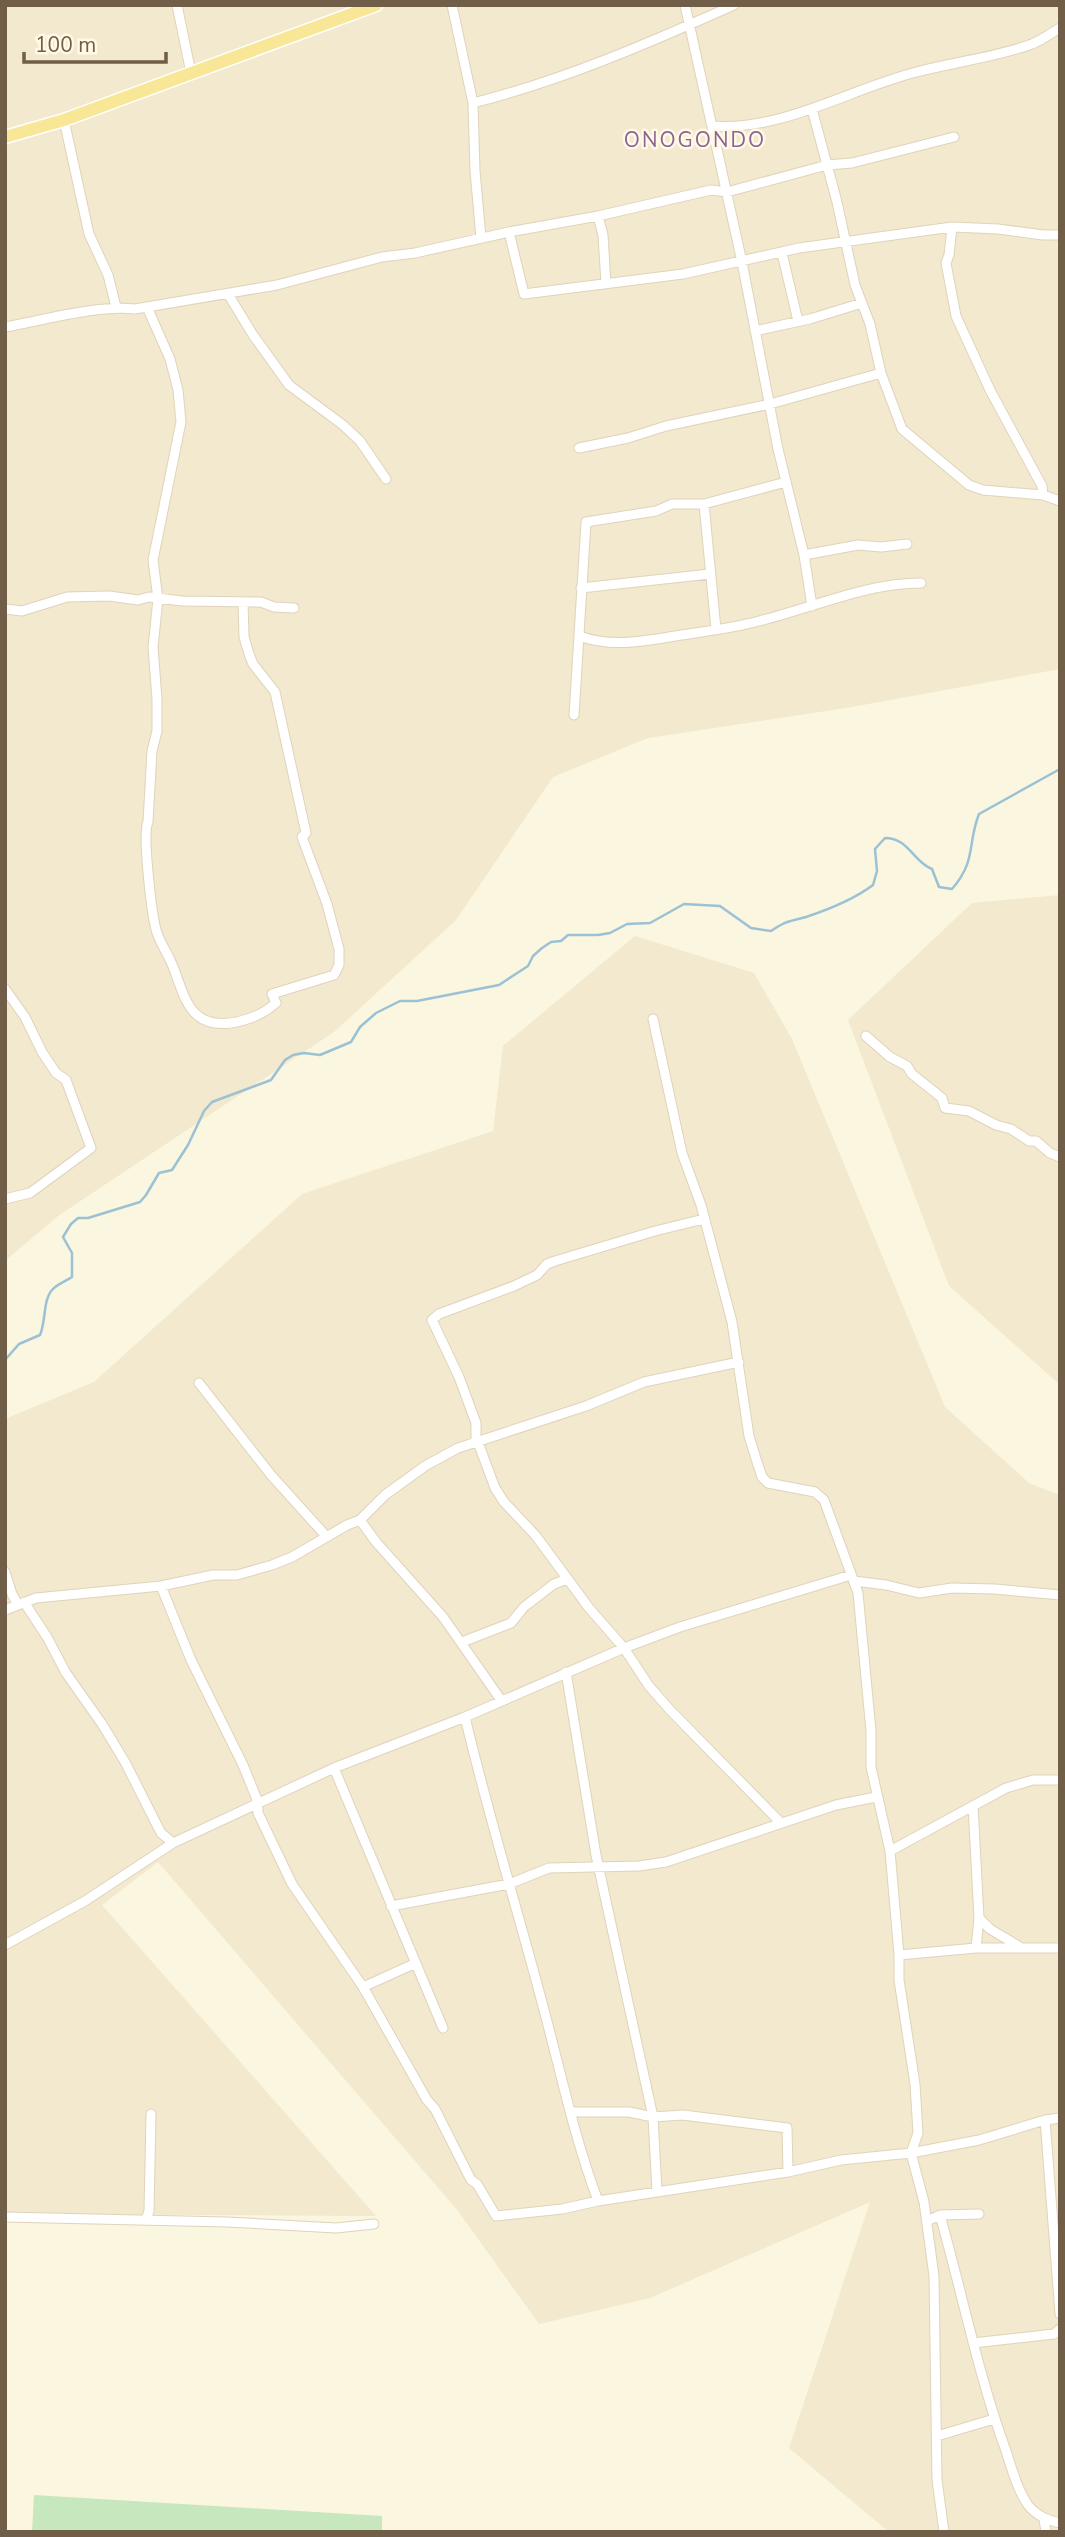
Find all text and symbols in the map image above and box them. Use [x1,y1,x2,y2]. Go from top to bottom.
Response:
scale bar [24,21,166,65]
text: 100 m [35,31,96,59]
district label: ONOGONDO [624,126,766,154]

